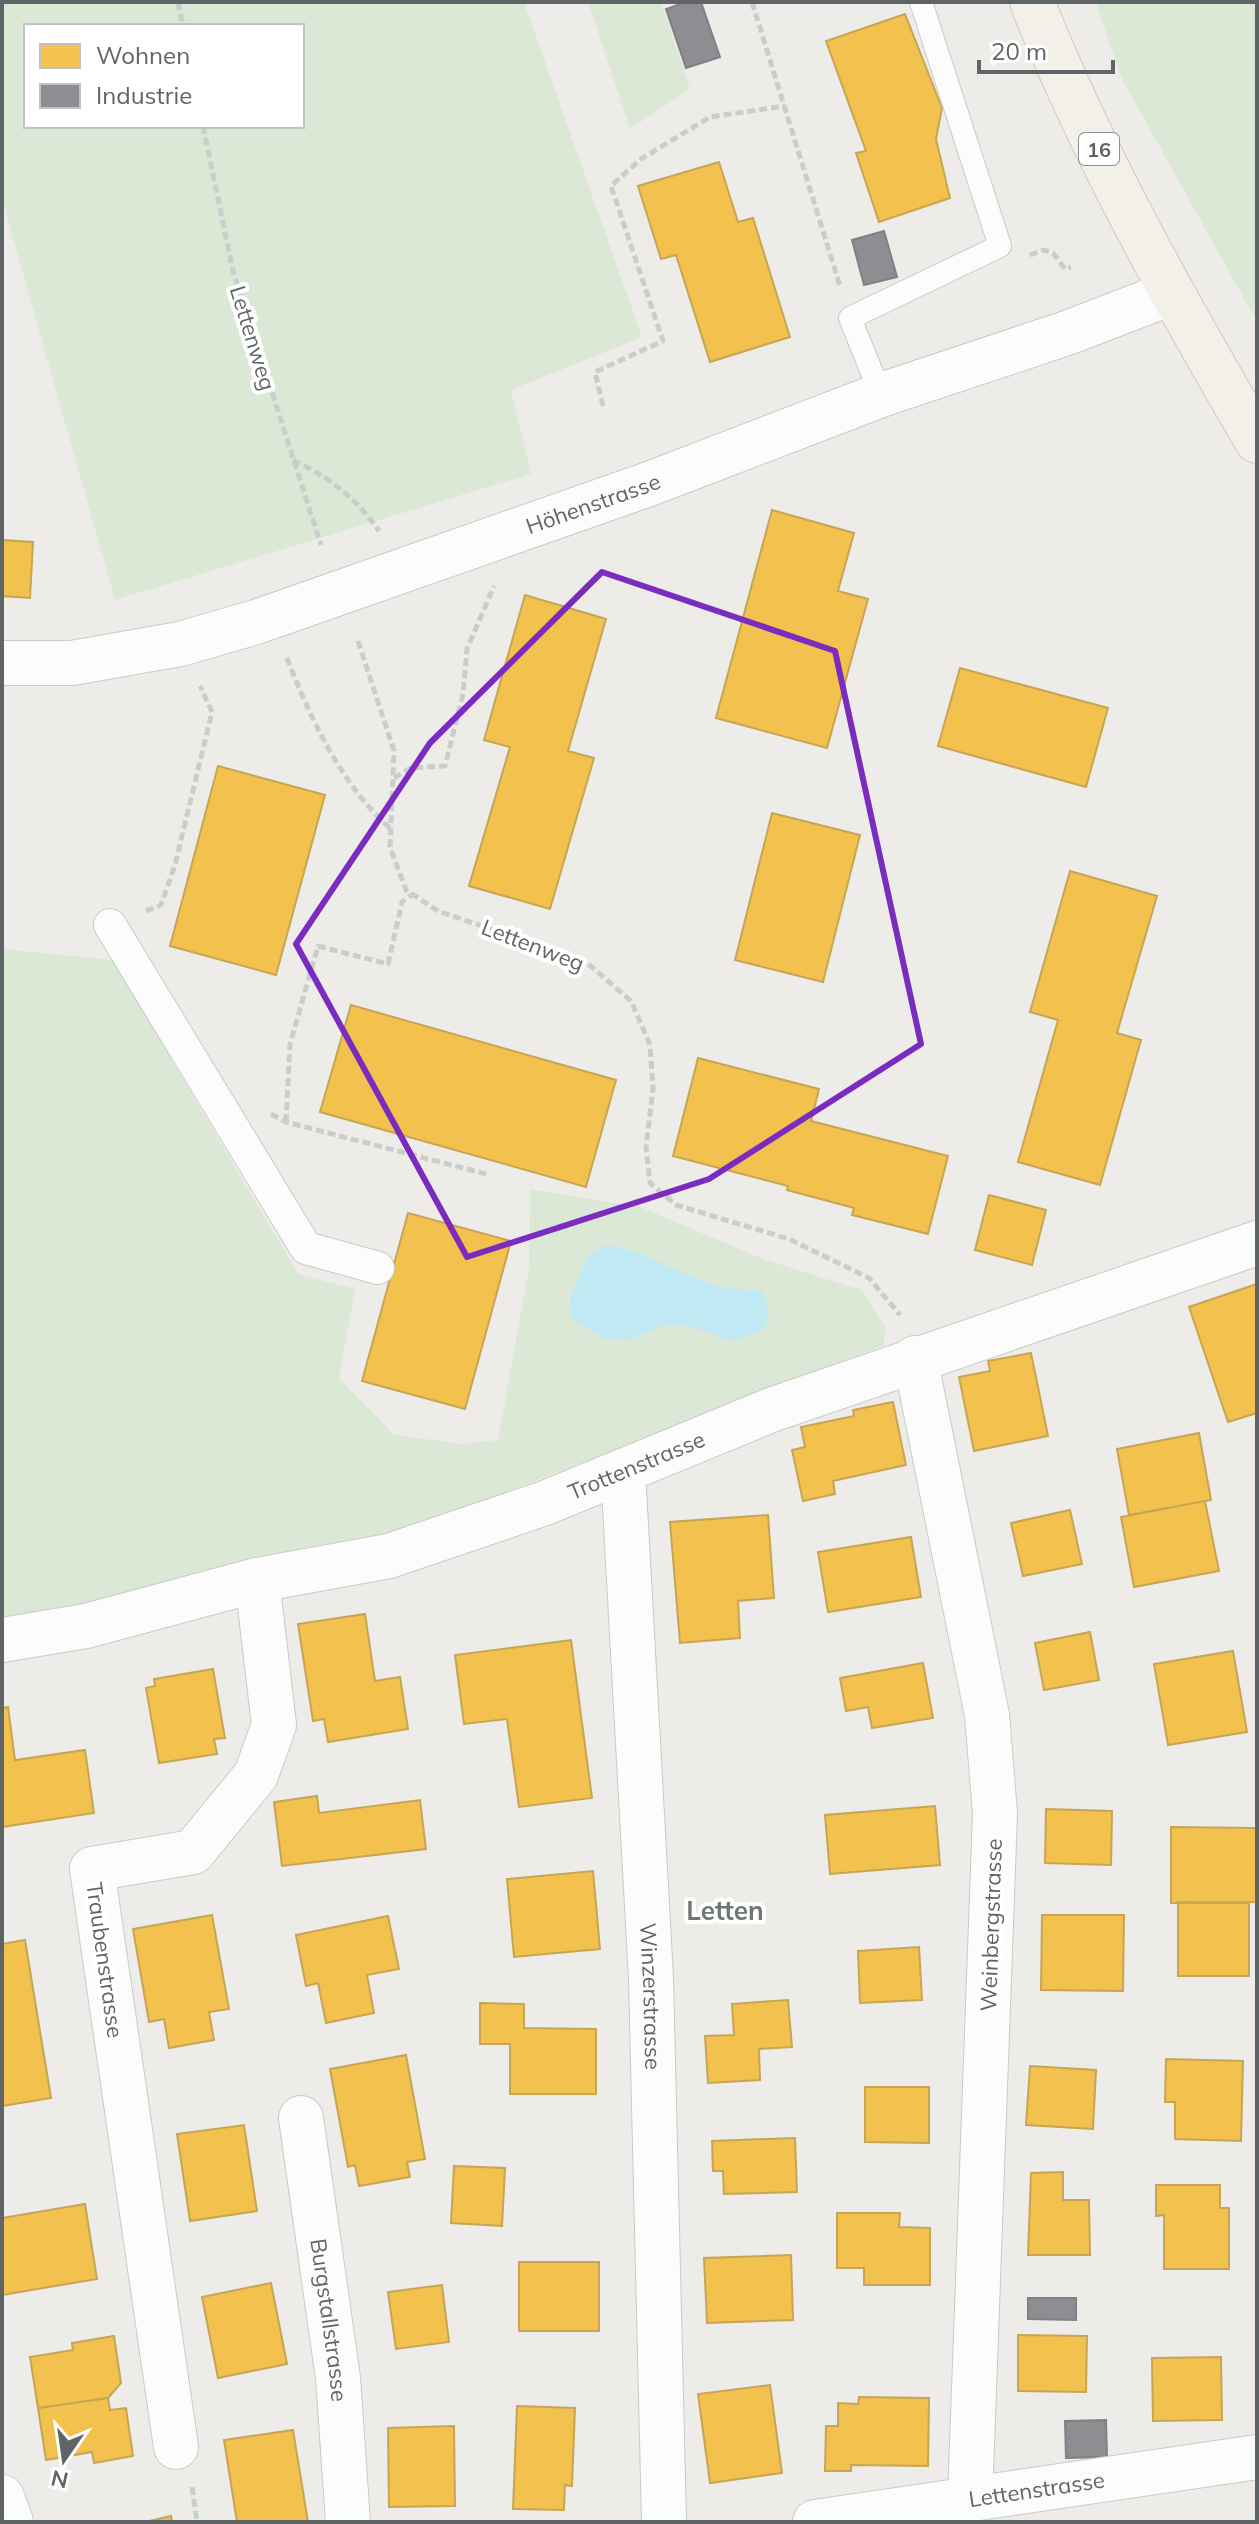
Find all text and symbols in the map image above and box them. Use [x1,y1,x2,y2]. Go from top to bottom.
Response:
legend [24,24,304,128]
scale bar [979,24,1113,74]
text: 20 m [991,36,1047,66]
text: Wohnen [96,40,190,70]
text: Industrie [96,80,192,110]
road number: 16 [1079,133,1119,165]
street label: Lettenweg [224,282,282,394]
street label: Höhenstrasse [522,467,664,540]
street label: Lettenweg [478,913,588,977]
street label: Trottenstrasse [564,1425,709,1506]
street label: Weinbergstrasse [974,1838,1008,2012]
street label: Traubenstrasse [80,1880,130,2040]
district label: Letten [686,1894,764,1927]
street label: Winzerstrasse [634,1922,667,2070]
street label: Burgstallstrasse [304,2237,354,2403]
north arrow [24,2420,104,2500]
text: N [48,2464,71,2495]
street label: Lettenstrasse [967,2466,1107,2513]

